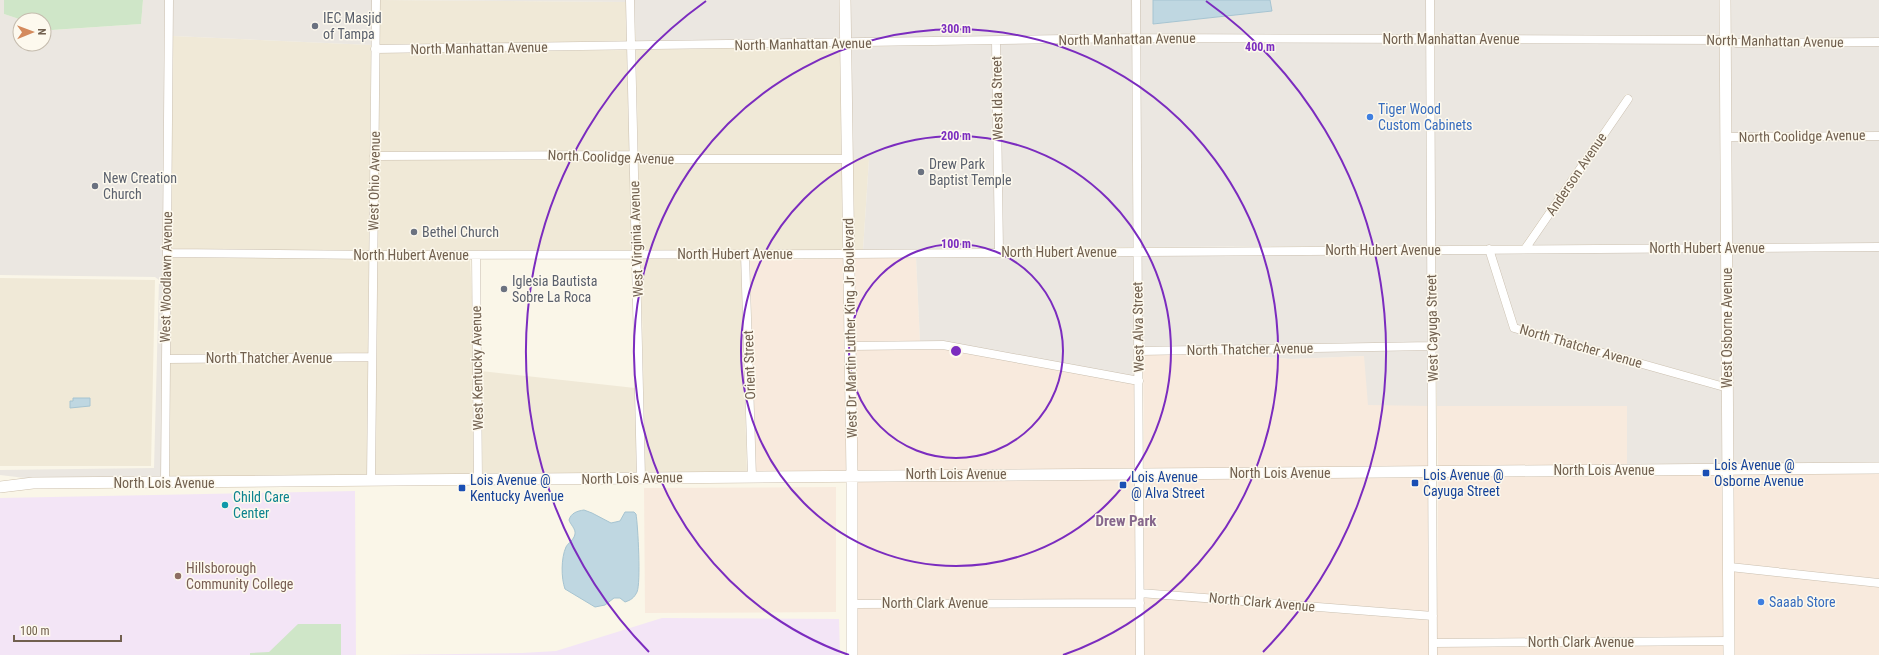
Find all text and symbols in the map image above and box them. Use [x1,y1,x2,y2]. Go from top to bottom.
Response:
place label: IEC Masjid of Tampa [323,10,382,42]
north arrow [12,12,52,52]
marker: IEC Masjid of Tampa [310,21,320,31]
text: 300 m [941,22,971,36]
text: N [35,28,48,36]
street label: North Manhattan Avenue [1058,30,1196,48]
street label: North Manhattan Avenue [1382,31,1520,47]
street label: North Manhattan Avenue [1706,32,1844,50]
street label: North Manhattan Avenue [734,35,872,53]
street label: North Manhattan Avenue [410,39,548,57]
text: 400 m [1245,40,1275,54]
street label: West Ida Street [988,56,1006,140]
place label: Tiger Wood Custom Cabinets [1378,101,1473,133]
marker: Tiger Wood Custom Cabinets [1365,112,1375,122]
street label: North Coolidge Avenue [1738,127,1866,145]
text: 200 m [941,129,971,143]
street label: Anderson Avenue [1542,129,1610,218]
street label: West Ohio Avenue [365,131,383,231]
street label: North Coolidge Avenue [547,147,675,167]
place label: Drew Park Baptist Temple [929,156,1012,188]
marker: Drew Park Baptist Temple [916,167,926,177]
place label: New Creation Church [103,170,177,202]
street label: West Virginia Avenue [626,180,646,297]
marker: New Creation Church [90,181,100,191]
street label: West Woodlawn Avenue [157,211,175,343]
street label: West Dr Martin Luther King Jr Boulevard [840,218,860,438]
place label: Bethel Church [422,224,499,240]
marker: Bethel Church [409,227,419,237]
text: 100 m [941,237,971,251]
street label: North Hubert Avenue [1649,240,1765,256]
street label: North Hubert Avenue [1325,242,1441,258]
street label: North Hubert Avenue [1001,244,1117,260]
street label: North Hubert Avenue [677,246,793,262]
street label: North Hubert Avenue [353,247,469,263]
street label: West Osborne Avenue [1719,267,1735,388]
place label: Iglesia Bautista Sobre La Roca [512,273,597,305]
street label: West Cayuga Street [1423,274,1441,382]
street label: West Alva Street [1129,282,1147,372]
marker: Iglesia Bautista Sobre La Roca [499,284,509,294]
street label: West Kentucky Avenue [468,305,486,430]
street label: North Thatcher Avenue [1518,321,1644,371]
street label: Orient Street [740,330,758,400]
street label: North Thatcher Avenue [1187,340,1314,358]
centre of rings [949,344,963,358]
street label: North Thatcher Avenue [206,350,333,366]
place label: Lois Avenue @ Osborne Avenue [1714,457,1804,489]
street label: North Lois Avenue [1553,462,1655,478]
street label: North Lois Avenue [1229,465,1331,481]
street label: North Lois Avenue [905,466,1007,482]
place label: Lois Avenue @ Cayuga Street [1423,467,1504,499]
marker: Lois Avenue @ Osborne Avenue [1701,468,1711,478]
street label: North Lois Avenue [581,469,683,487]
place label: Lois Avenue @ Alva Street [1131,469,1205,501]
place label: Lois Avenue @ Kentucky Avenue [470,472,564,504]
street label: North Lois Avenue [113,475,215,491]
marker: Lois Avenue @ Cayuga Street [1410,478,1420,488]
marker: Lois Avenue @ Alva Street [1118,480,1128,490]
marker: Lois Avenue @ Kentucky Avenue [457,483,467,493]
place label: Child Care Center [233,489,290,521]
marker: Child Care Center [220,500,230,510]
district label: Drew Park [1095,512,1157,530]
place label: Hillsborough Community College [186,560,294,592]
marker: Hillsborough Community College [173,571,183,581]
street label: North Clark Avenue [1208,589,1316,615]
place label: Saaab Store [1769,594,1836,610]
street label: North Clark Avenue [882,595,989,611]
marker: Saaab Store [1756,597,1766,607]
scale bar [14,617,121,643]
text: 100 m [20,624,50,638]
street label: North Clark Avenue [1528,634,1635,650]

